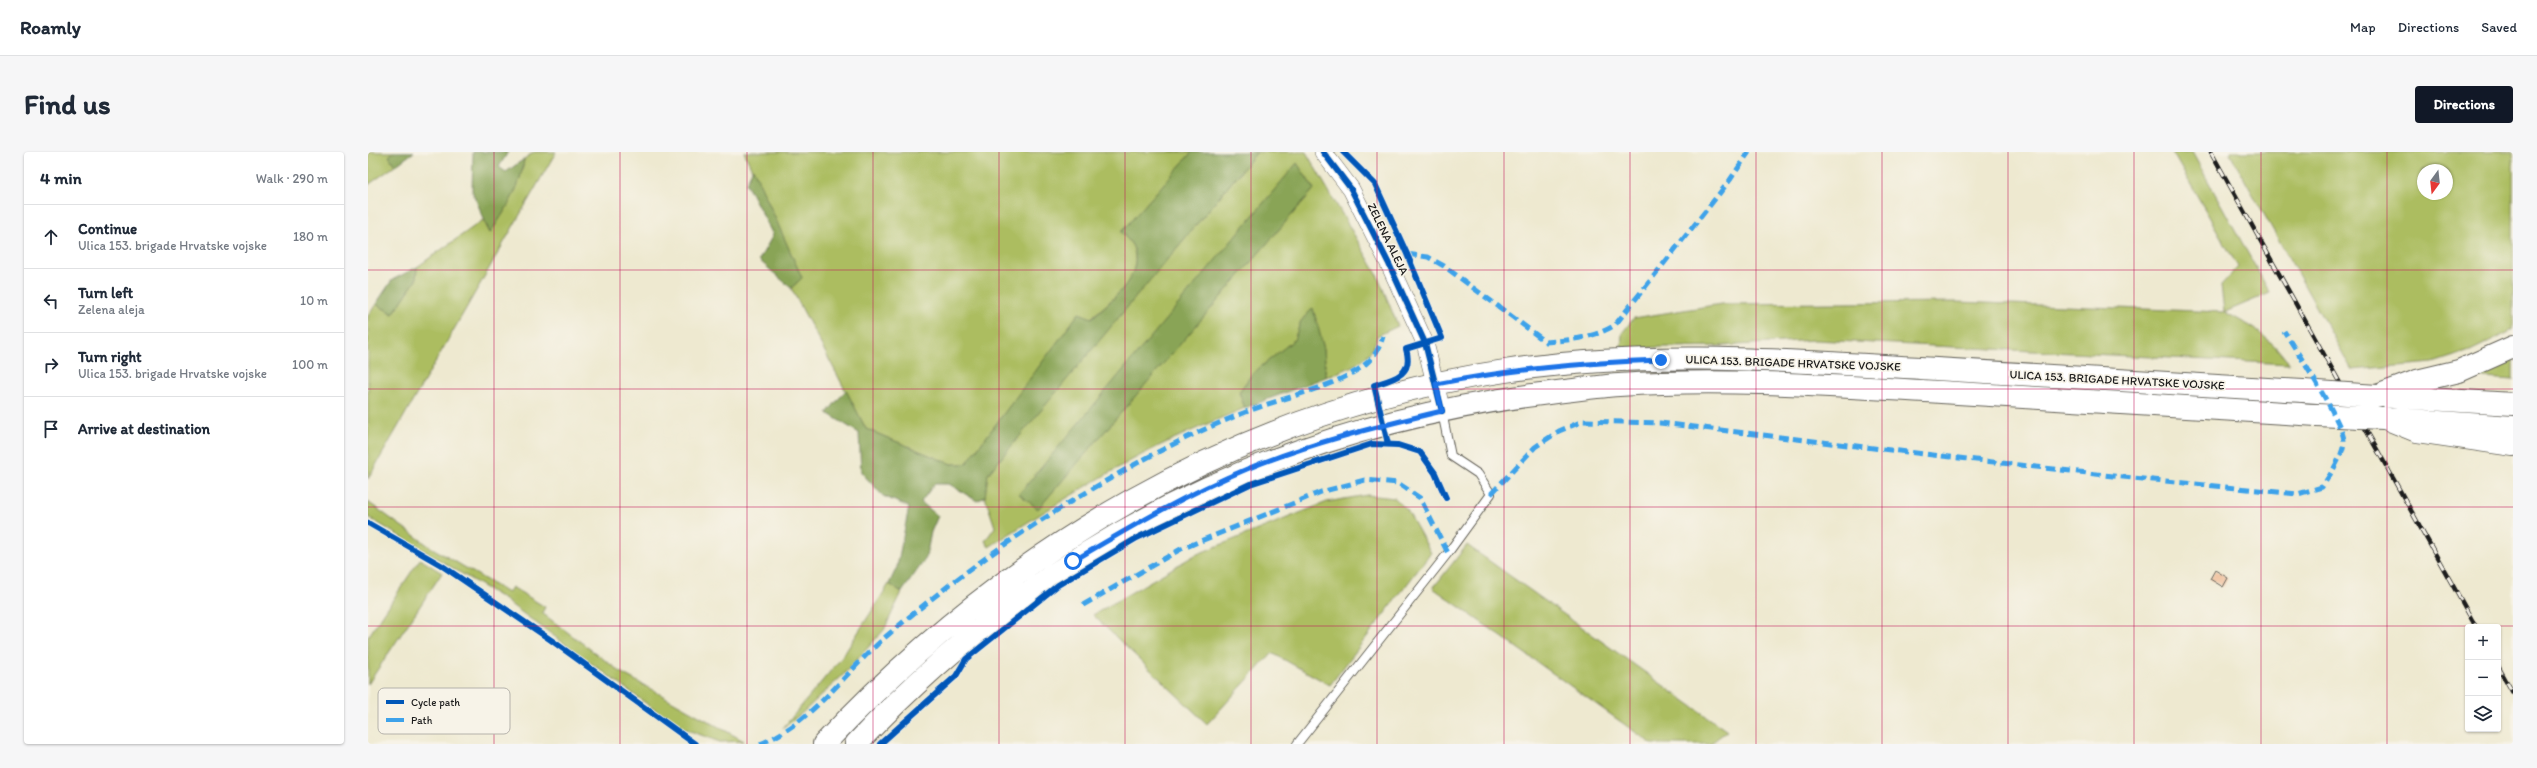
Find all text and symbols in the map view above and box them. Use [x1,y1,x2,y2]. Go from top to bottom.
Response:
text: Roamly [20,16,81,39]
text: Map [2350,19,2376,36]
text: Directions [2398,19,2459,36]
text: Saved [2481,19,2517,36]
button: Directions [2415,86,2513,123]
text: Find us [24,87,111,121]
north arrow [2417,164,2453,200]
text: 4 min [40,168,82,188]
text: Walk · 290 m [256,171,328,186]
street label: ZELENA ALEJA [1365,201,1412,278]
text: Continue [78,220,137,238]
icon: ahead [40,226,62,248]
text: 180 m [293,229,328,244]
text: Ulica 153. brigade Hrvatske vojske [78,238,267,253]
text: Turn left [78,284,133,302]
icon: left [40,290,62,312]
text: 10 m [300,293,328,308]
text: Zelena aleja [78,302,145,317]
text: Turn right [78,348,142,366]
route end [1652,351,1670,369]
street label: ULICA 153. BRIGADE HRVATSKE VOJSKE [1685,352,1901,374]
icon: right [40,354,62,376]
text: 100 m [292,357,328,372]
text: Ulica 153. brigade Hrvatske vojske [78,366,267,381]
street label: ULICA 153. BRIGADE HRVATSKE VOJSKE [2009,367,2225,393]
icon: arrive [40,418,62,440]
text: Arrive at destination [78,420,210,438]
route start [1064,552,1082,570]
map controls [2465,624,2501,732]
button: + [2465,624,2501,660]
button: − [2465,660,2501,696]
legend [378,688,510,734]
text: Cycle path [411,696,460,709]
button: layers [2465,696,2501,732]
text: Path [411,714,433,727]

